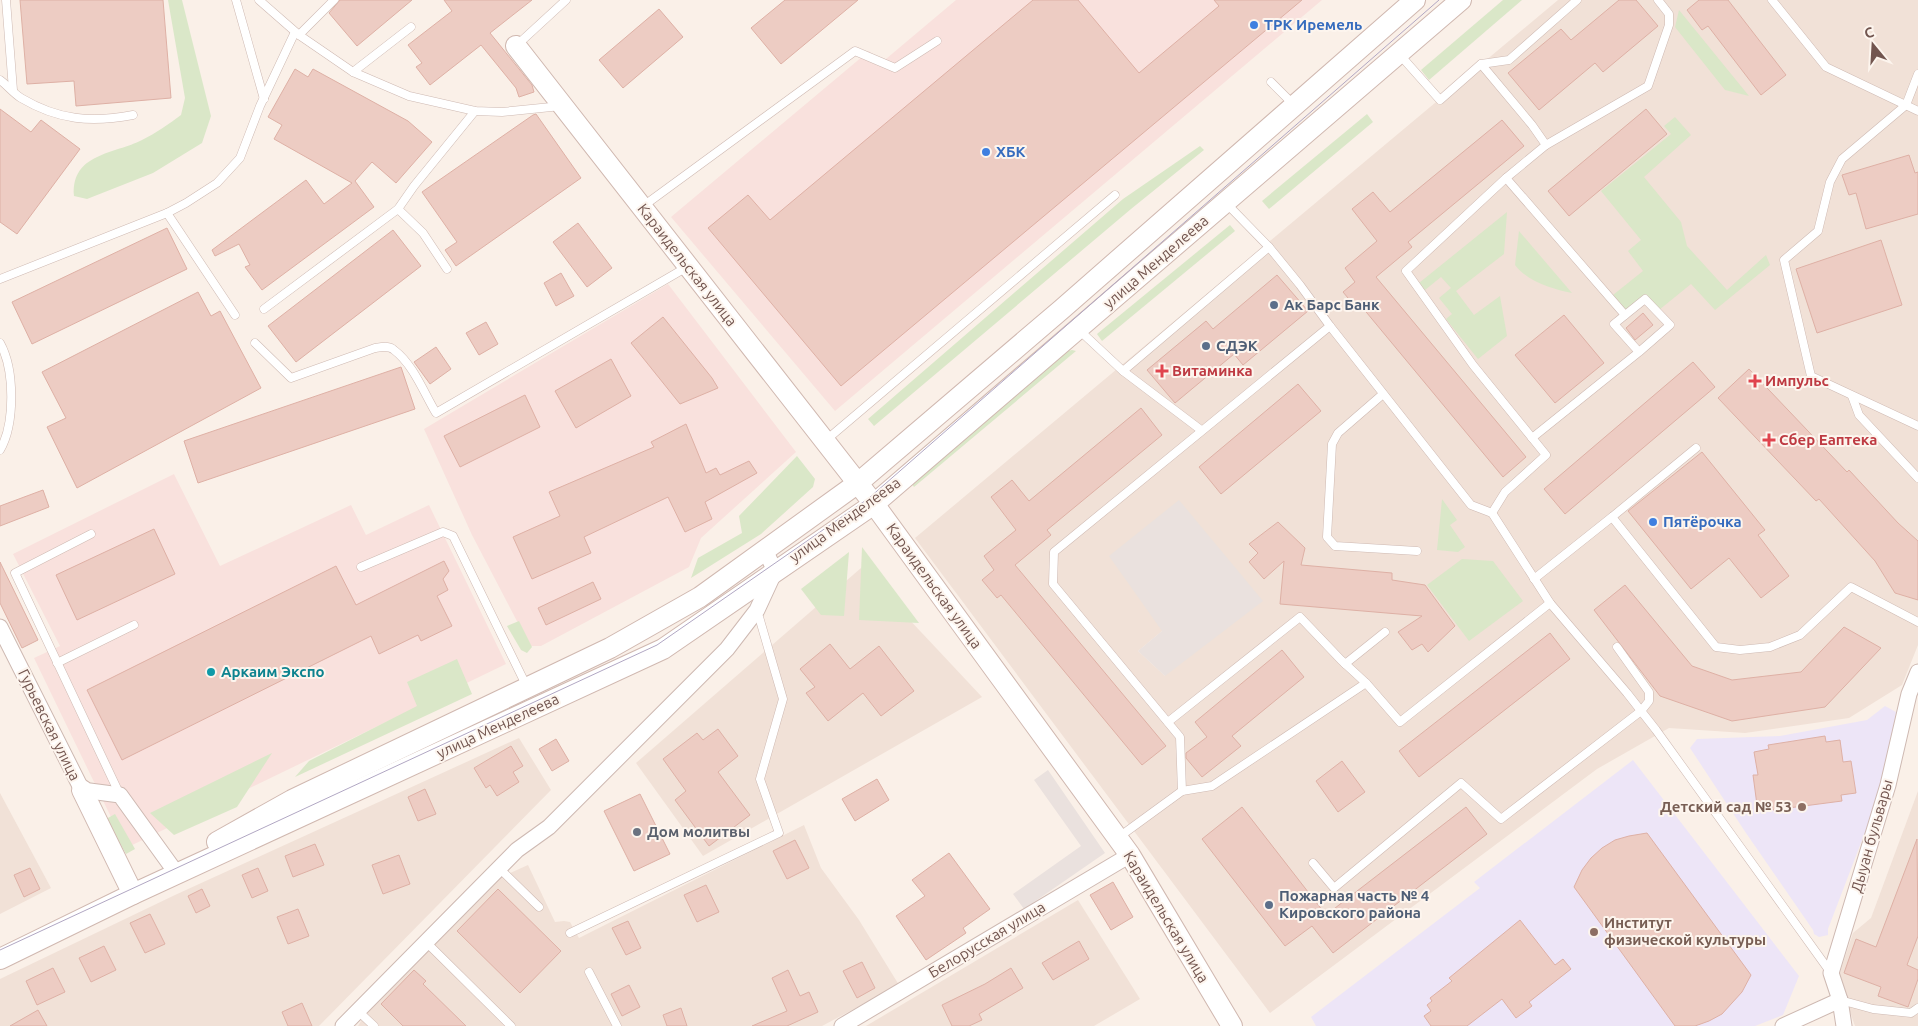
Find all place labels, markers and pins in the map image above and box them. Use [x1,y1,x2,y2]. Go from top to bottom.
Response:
place label: ТРК Иремель [1264,16,1362,33]
marker: ТРК Иремель [1248,19,1260,31]
place label: ХБК [996,143,1026,160]
marker: ХБК [980,146,992,158]
place label: Ак Барс Банк [1284,296,1380,313]
marker: Ак Барс Банк [1268,299,1280,311]
place label: СДЭК [1216,337,1258,354]
marker: СДЭК [1200,340,1212,352]
place label: Витаминка [1172,362,1253,379]
marker: Витаминка [1156,365,1168,377]
place label: Импульс [1765,372,1829,389]
marker: Импульс [1749,375,1761,387]
place label: Сбер Еаптека [1779,431,1877,448]
marker: Сбер Еаптека [1763,434,1775,446]
place label: Пятёрочка [1663,513,1742,530]
marker: Пятёрочка [1647,516,1659,528]
place label: Аркаим Экспо [221,663,325,680]
marker: Аркаим Экспо [205,666,217,678]
place label: Детский сад № 53 [1660,798,1792,815]
marker: Детский сад № 53 [1796,801,1808,813]
place label: Дом молитвы [647,823,750,840]
marker: Дом молитвы [631,826,643,838]
place label: Пожарная часть № 4 Кировского района [1279,887,1429,921]
marker: Пожарная часть № 4 Кировского района [1263,899,1275,911]
place label: Институт физической культуры [1604,914,1766,948]
marker: Институт физической культуры [1588,926,1600,938]

